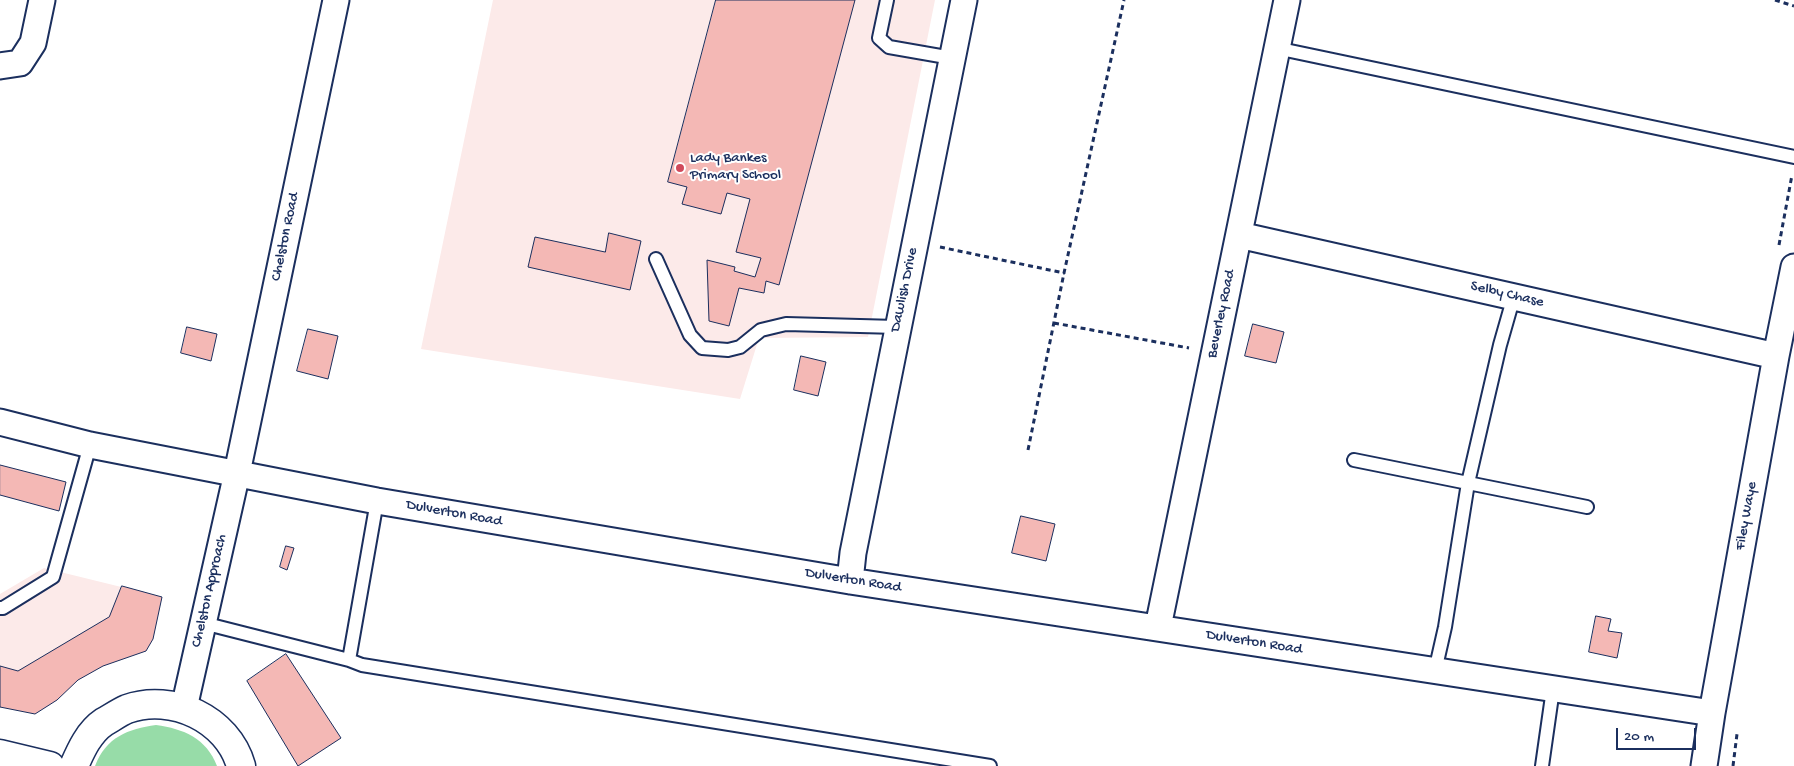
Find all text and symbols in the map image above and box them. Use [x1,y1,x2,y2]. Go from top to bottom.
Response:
place label: Lady Bankes Primary School [690,150,781,185]
marker: Lady Bankes Primary School [674,162,686,174]
street label: Chelston Road [268,191,304,283]
street label: Dawlish Drive [887,246,923,334]
street label: Beverley Road [1204,268,1240,360]
street label: Selby Chase [1469,278,1545,312]
street label: Filey Waye [1732,480,1762,552]
street label: Dulverton Road [405,497,503,531]
street label: Chelston Approach [188,533,232,649]
street label: Dulverton Road [804,565,902,597]
street label: Dulverton Road [1205,627,1303,659]
scale bar [1619,718,1699,750]
text: 20 m [1624,728,1654,746]

